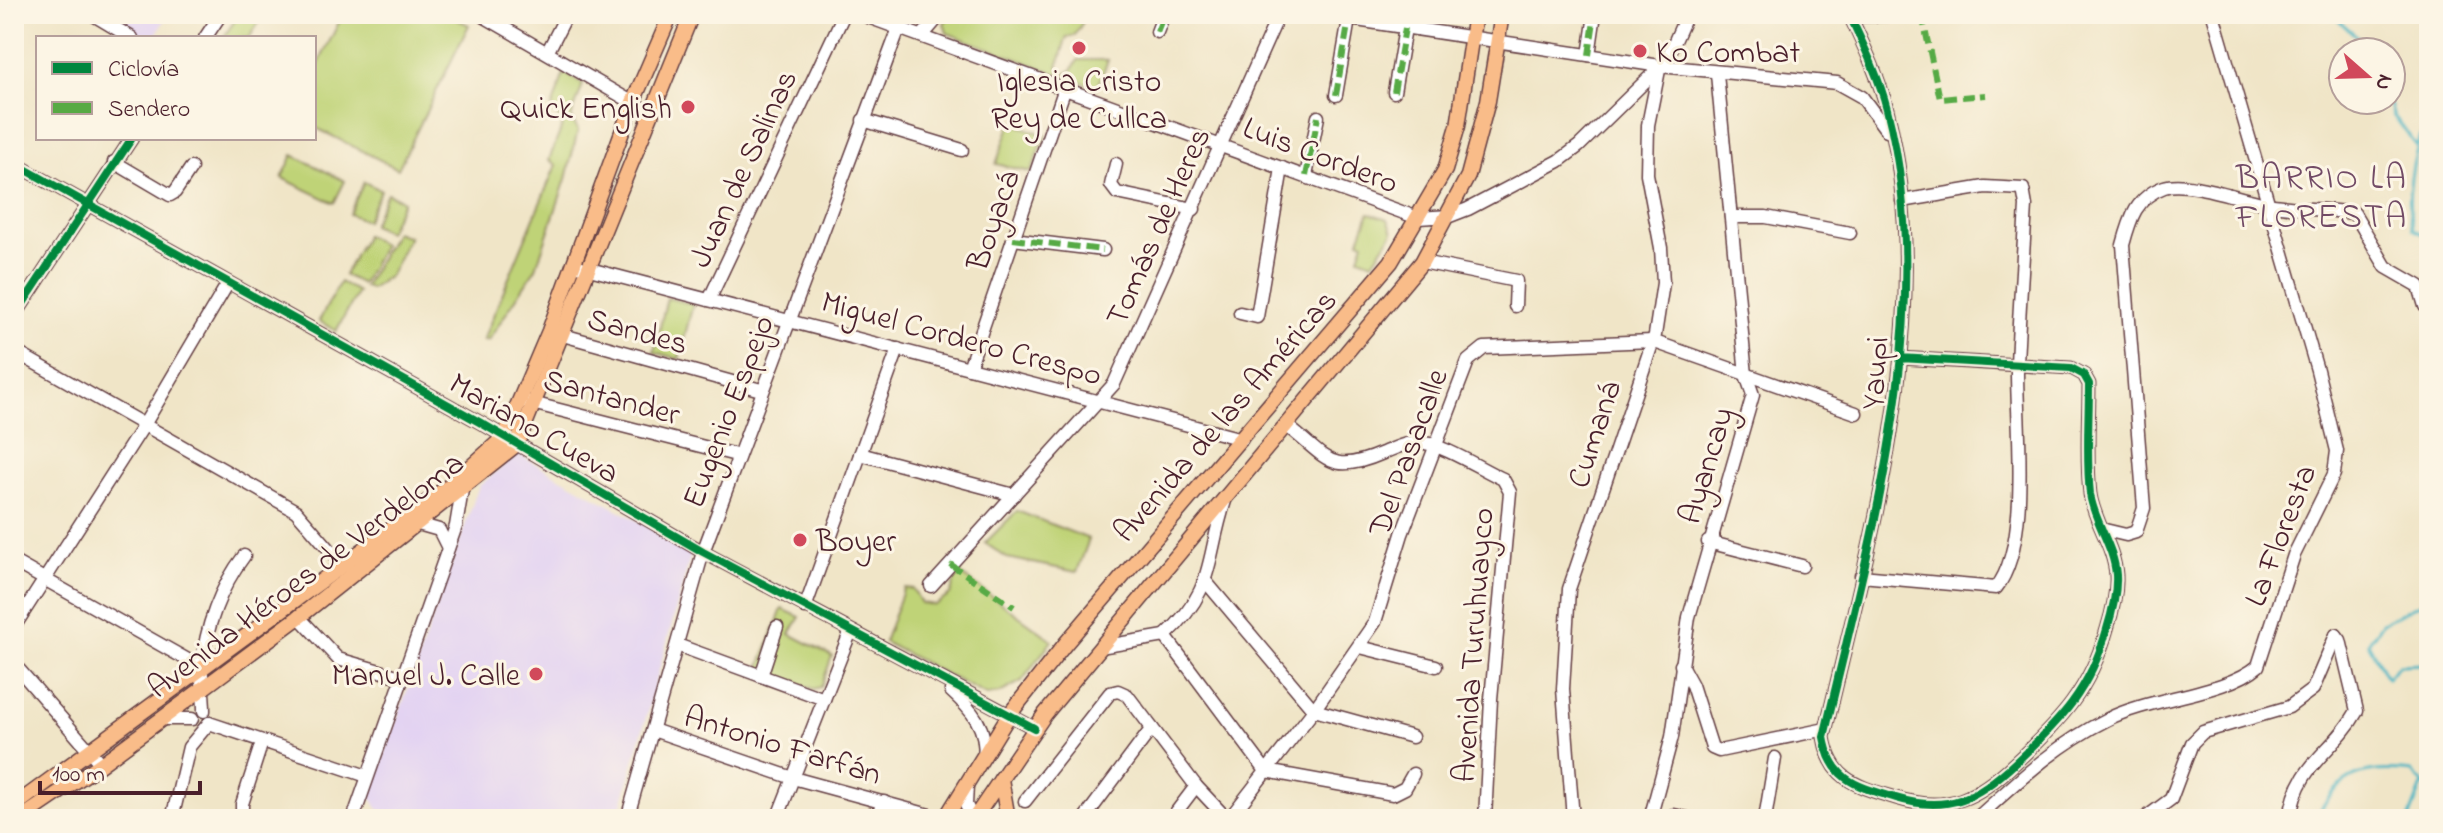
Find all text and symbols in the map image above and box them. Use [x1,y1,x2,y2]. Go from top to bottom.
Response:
place label: Ko Combat [1656,31,1800,78]
legend [36,36,316,140]
north arrow [2327,36,2407,116]
marker: Iglesia Cristo Rey de Cullca [1070,39,1088,57]
marker: Ko Combat [1631,42,1649,60]
text: Ciclovía [108,53,179,88]
place label: Iglesia Cristo Rey de Cullca [991,60,1167,144]
street label: Juan de Salinas [679,63,812,276]
text: N [2365,69,2401,94]
place label: Quick English [500,87,672,134]
text: Sendero [108,93,190,128]
marker: Quick English [679,98,697,116]
street label: Luis Cordero [1235,106,1404,208]
street label: Tomás de Heres [1095,121,1225,334]
district label: BARRIO LA FLORESTA [2235,155,2408,244]
street label: Boyacá [956,164,1034,279]
street label: Miguel Cordero Crespo [816,280,1107,400]
street label: Avenida de las Américas [1103,280,1350,554]
street label: Sandes [582,297,693,369]
street label: Eugenio Espejo [672,309,789,515]
street label: Yaupi [1851,335,1903,411]
street label: Santander [538,359,685,440]
street label: Mariano Cueva [439,362,627,498]
street label: Del Pasacalle [1358,362,1463,545]
street label: Cumaná [1557,376,1636,495]
street label: Ayancay [1668,402,1748,530]
street label: Avenida Héroes de Verdeloma [139,442,476,712]
street label: La Floresta [2234,459,2331,614]
street label: Avenida Turuhuayco [1442,506,1509,784]
place label: Boyer [815,520,896,567]
marker: Boyer [791,531,809,549]
place label: Manuel J. Calle [332,654,521,701]
marker: Manuel J. Calle [527,665,545,683]
street label: Antonio Farfán [678,695,886,800]
scale bar [40,745,200,795]
text: 100 m [52,758,105,793]

